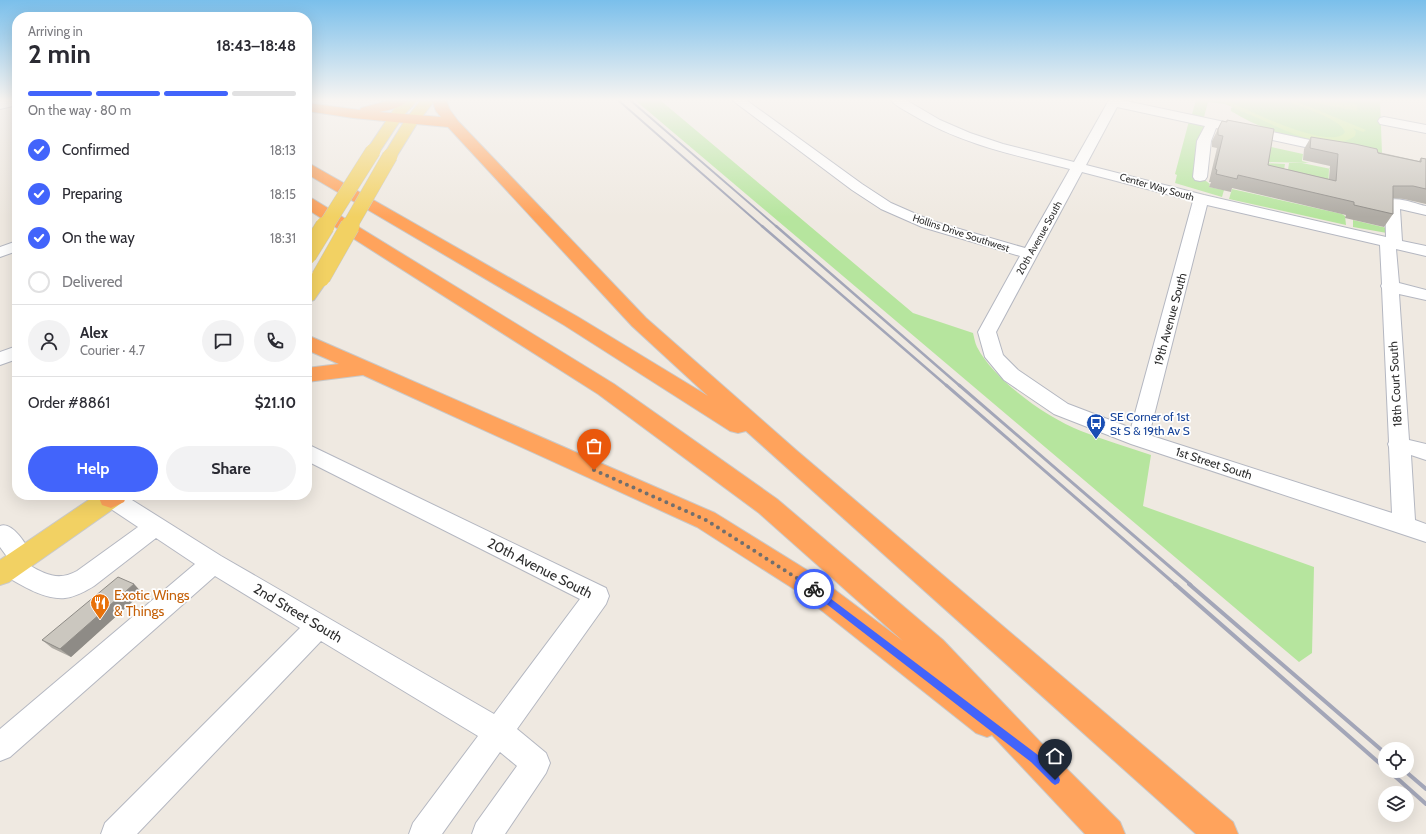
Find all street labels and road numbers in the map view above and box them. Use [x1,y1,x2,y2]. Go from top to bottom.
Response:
street label: Center Way South [1118,170,1196,204]
street label: 20th Avenue South [1013,199,1065,277]
street label: Hollins Drive Southwest [911,211,1012,255]
street label: 19th Avenue South [1150,271,1190,367]
street label: 18th Court South [1385,341,1405,427]
street label: 1st Street South [1174,444,1254,482]
street label: 20th Avenue South [484,534,596,602]
street label: 2nd Street South [250,579,346,647]

